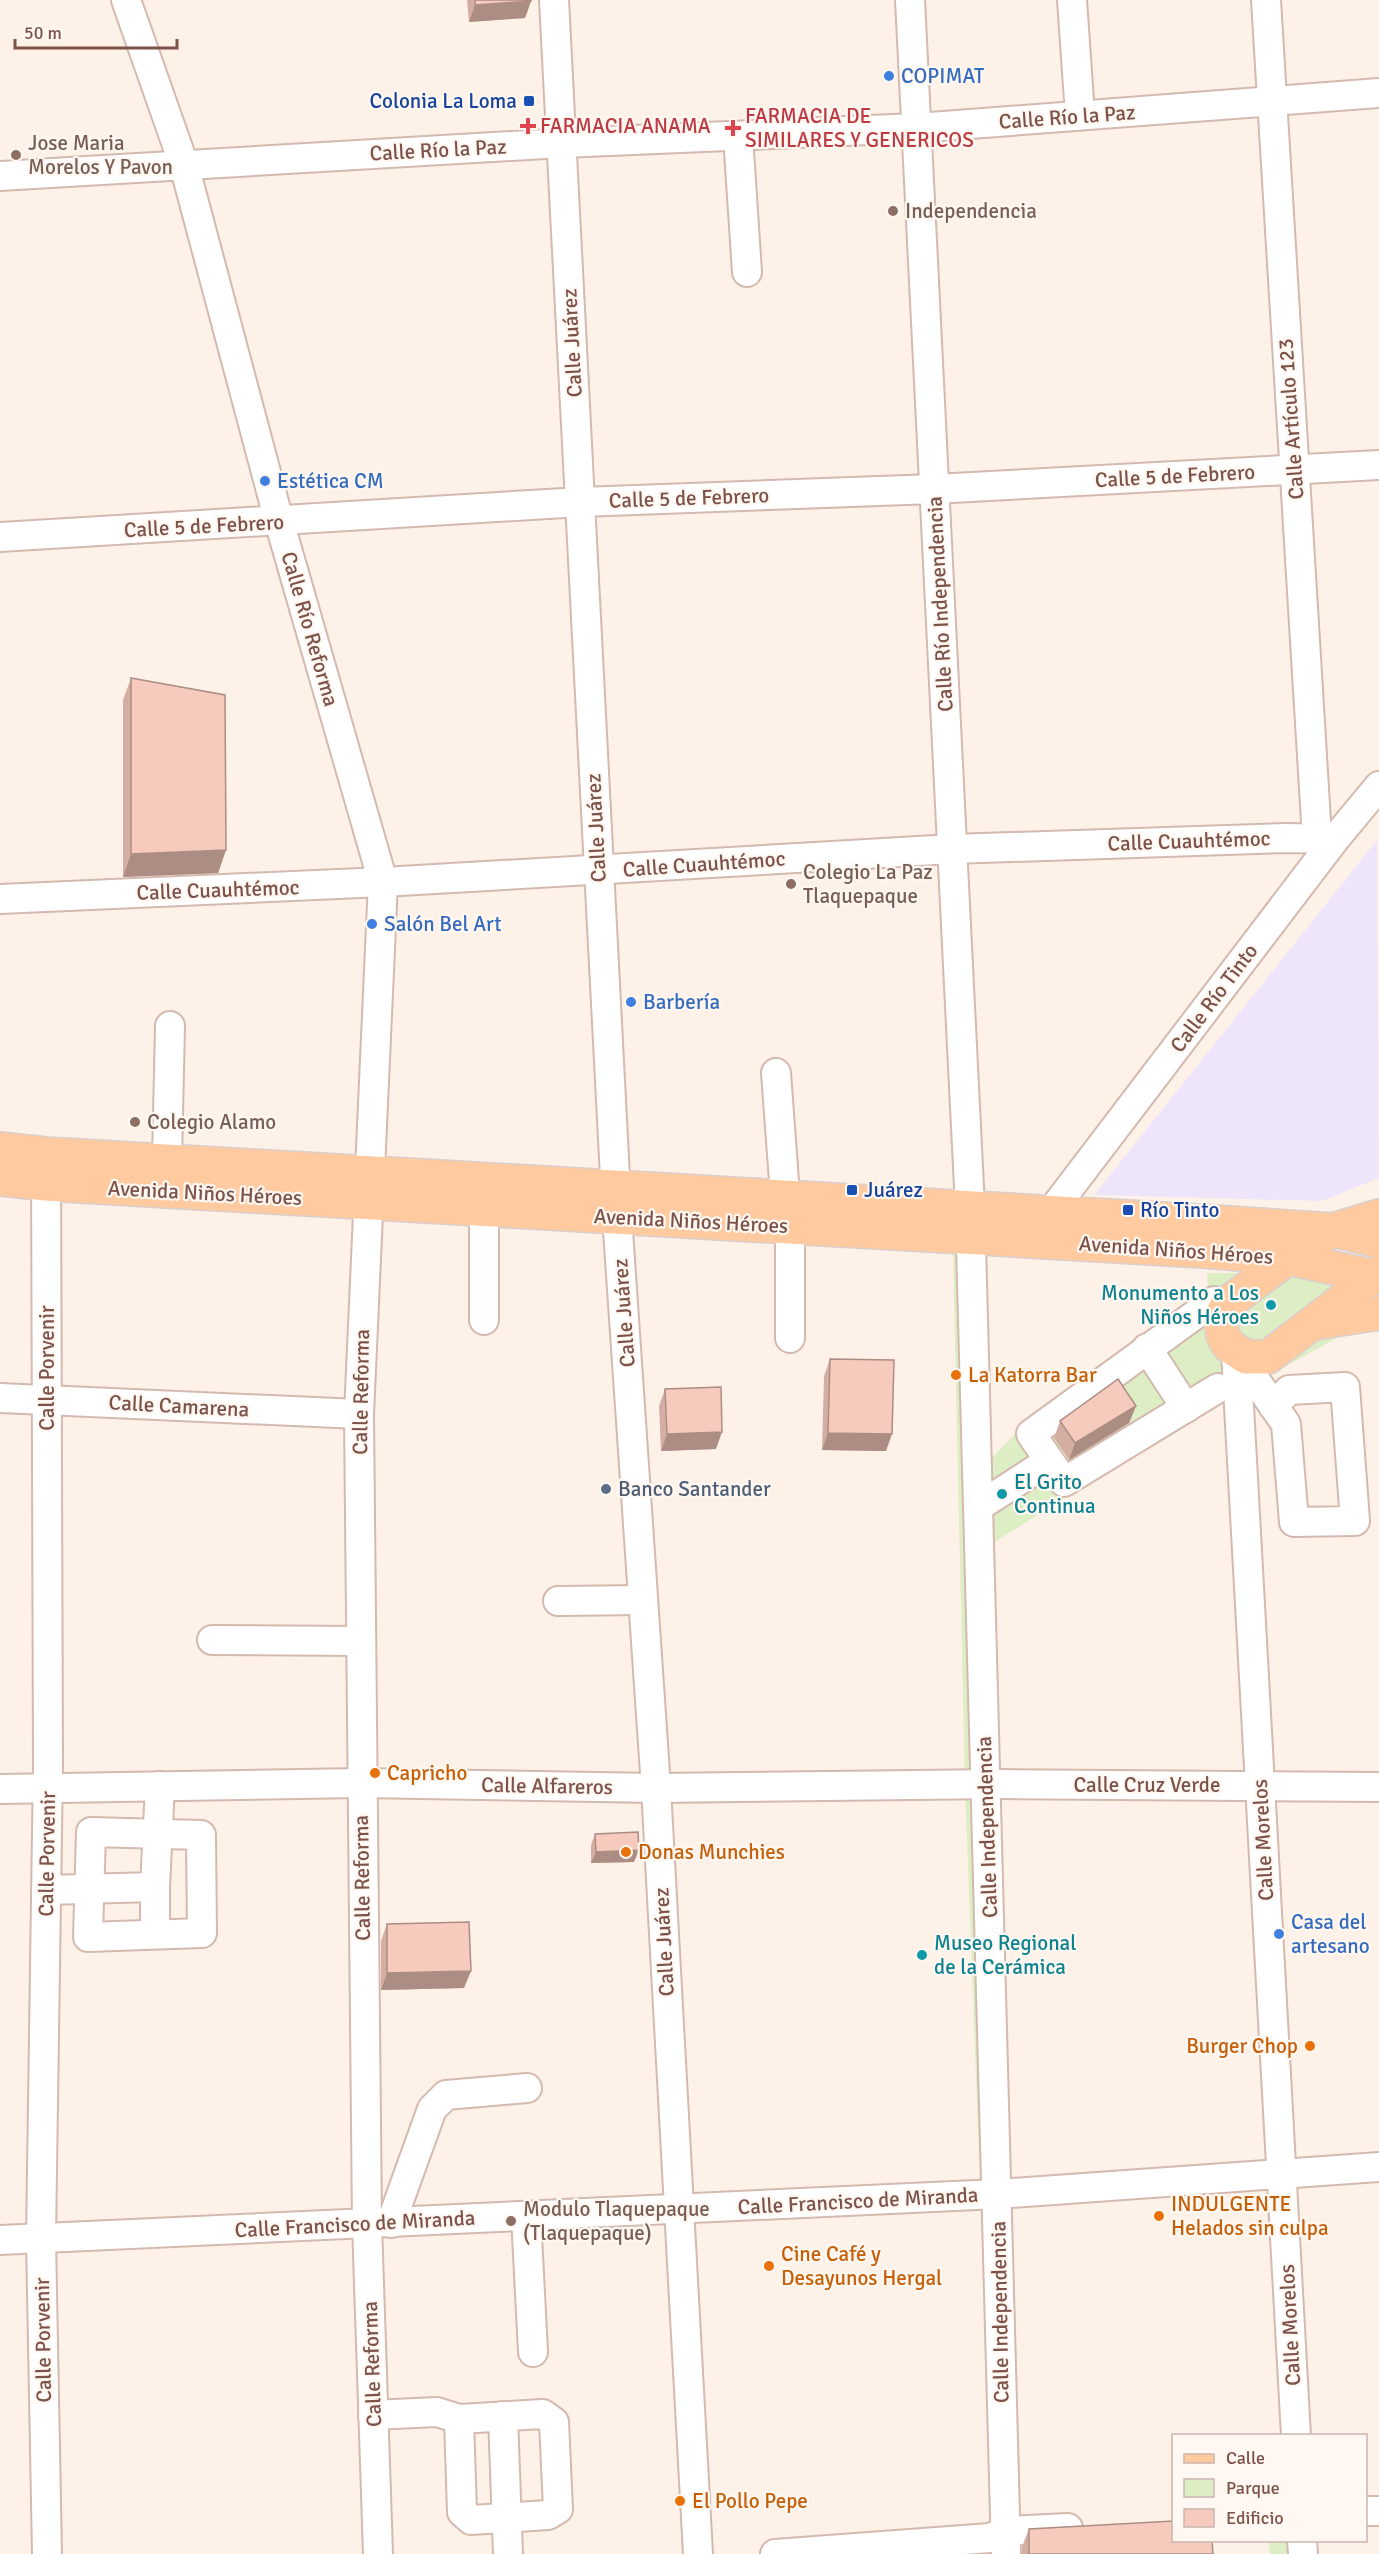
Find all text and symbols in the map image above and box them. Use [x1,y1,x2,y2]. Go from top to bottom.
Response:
scale bar [15,12,177,50]
text: 50 m [24,22,62,44]
place label: COPIMAT [901,63,985,89]
marker: COPIMAT [882,69,896,83]
place label: Colonia La Loma [370,88,517,114]
marker: Colonia La Loma [522,94,536,108]
street label: Calle Río la Paz [998,99,1136,135]
place label: FARMACIA DE SIMILARES Y GENERICOS [745,103,974,153]
place label: FARMACIA ANAMA [540,113,711,139]
marker: FARMACIA ANAMA [521,119,535,133]
marker: FARMACIA DE SIMILARES Y GENERICOS [726,121,740,135]
place label: Jose Maria Morelos Y Pavon [28,130,173,180]
street label: Calle Río la Paz [369,133,507,167]
marker: Jose Maria Morelos Y Pavon [9,148,23,162]
place label: Independencia [905,198,1037,224]
marker: Independencia [886,204,900,218]
street label: Calle Juárez [556,288,588,398]
street label: Calle Artículo 123 [1272,338,1310,500]
street label: Calle 5 de Febrero [1094,459,1256,493]
place label: Estética CM [277,468,384,494]
marker: Estética CM [258,474,272,488]
street label: Calle 5 de Febrero [608,482,770,514]
street label: Calle Río Independencia [921,495,959,713]
street label: Calle 5 de Febrero [123,509,285,543]
street label: Calle Río Reforma [275,549,345,709]
street label: Calle Juárez [580,773,612,883]
street label: Calle Cuauhtémoc [1107,825,1271,857]
street label: Calle Cuauhtémoc [622,845,786,883]
place label: Colegio La Paz Tlaquepaque [803,859,933,909]
street label: Calle Cuauhtémoc [136,874,300,906]
marker: Colegio La Paz Tlaquepaque [784,877,798,891]
place label: Salón Bel Art [384,911,502,937]
marker: Salón Bel Art [365,917,379,931]
street label: Calle Río Tinto [1165,938,1263,1058]
place label: Barbería [643,989,720,1015]
marker: Barbería [624,995,638,1009]
place label: Colegio Alamo [147,1109,276,1135]
marker: Colegio Alamo [128,1115,142,1129]
street label: Avenida Niños Héroes [107,1175,303,1211]
place label: Juárez [864,1177,923,1203]
marker: Juárez [845,1183,859,1197]
place label: Río Tinto [1140,1197,1219,1223]
street label: Avenida Niños Héroes [593,1203,789,1239]
marker: Río Tinto [1121,1203,1135,1217]
street label: Avenida Niños Héroes [1078,1230,1274,1270]
street label: Calle Juárez [607,1258,641,1368]
place label: Monumento a Los Niños Héroes [1101,1280,1259,1330]
marker: Monumento a Los Niños Héroes [1264,1298,1278,1312]
street label: Calle Porvenir [34,1305,60,1431]
street label: Calle Reforma [347,1329,375,1455]
place label: La Katorra Bar [968,1362,1097,1388]
marker: La Katorra Bar [949,1368,963,1382]
street label: Calle Camarena [108,1389,250,1423]
place label: El Grito Continua [1014,1469,1096,1519]
place label: Banco Santander [618,1476,771,1502]
marker: Banco Santander [599,1482,613,1496]
marker: El Grito Continua [995,1487,1009,1501]
street label: Calle Independencia [971,1736,1003,1918]
place label: Capricho [387,1760,467,1786]
marker: Capricho [368,1766,382,1780]
street label: Calle Alfareros [481,1772,613,1800]
street label: Calle Cruz Verde [1074,1772,1220,1798]
street label: Calle Morelos [1247,1778,1279,1902]
street label: Calle Porvenir [33,1791,61,1917]
street label: Calle Reforma [348,1815,376,1941]
place label: Donas Munchies [638,1839,785,1865]
marker: Donas Munchies [619,1845,633,1859]
street label: Calle Juárez [648,1887,680,1997]
place label: Casa del artesano [1291,1909,1370,1959]
marker: Casa del artesano [1272,1927,1286,1941]
place label: Museo Regional de la Cerámica [934,1930,1076,1980]
marker: Museo Regional de la Cerámica [915,1948,929,1962]
place label: Burger Chop [1186,2033,1298,2059]
marker: Burger Chop [1303,2039,1317,2053]
street label: Calle Francisco de Miranda [737,2182,979,2220]
place label: INDULGENTE Helados sin culpa [1171,2191,1329,2241]
place label: Modulo Tlaquepaque (Tlaquepaque) [523,2196,710,2246]
street label: Calle Francisco de Miranda [234,2205,476,2243]
marker: INDULGENTE Helados sin culpa [1152,2209,1166,2223]
marker: Modulo Tlaquepaque (Tlaquepaque) [504,2214,518,2228]
street label: Calle Independencia [985,2221,1015,2403]
place label: Cine Café y Desayunos Hergal [781,2241,942,2291]
marker: Cine Café y Desayunos Hergal [762,2259,776,2273]
street label: Calle Morelos [1274,2263,1306,2387]
street label: Calle Porvenir [29,2277,57,2403]
street label: Calle Reforma [357,2301,387,2427]
legend [1172,2434,1367,2542]
text: Calle [1226,2447,1265,2469]
text: Parque [1226,2477,1280,2499]
place label: El Pollo Pepe [692,2488,808,2514]
marker: El Pollo Pepe [673,2494,687,2508]
text: Edificio [1226,2507,1284,2529]

